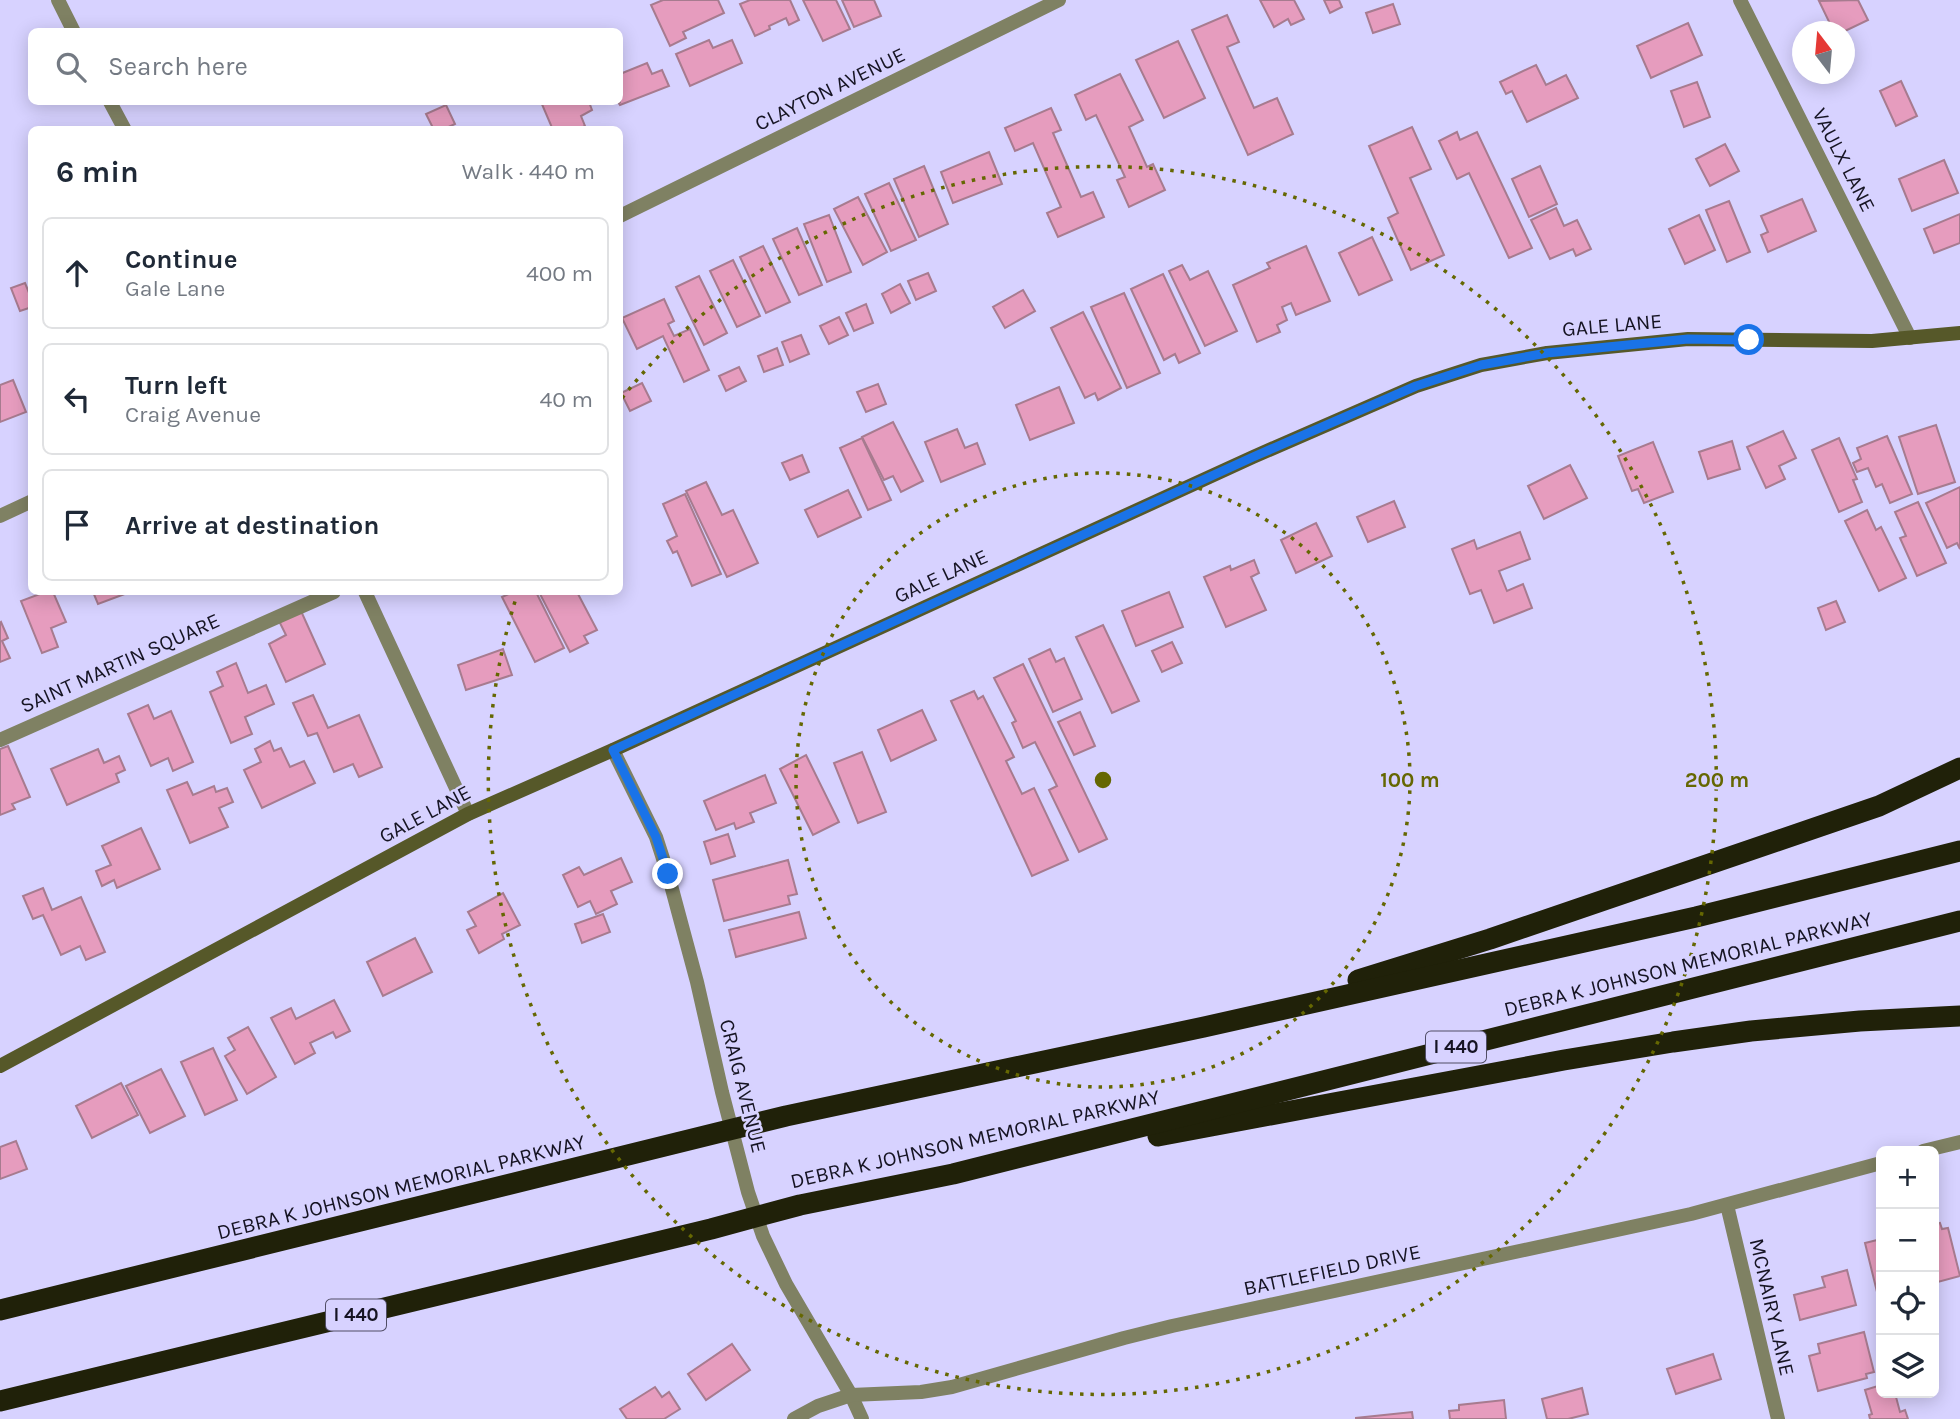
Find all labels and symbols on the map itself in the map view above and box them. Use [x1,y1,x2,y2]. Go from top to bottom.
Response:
north arrow [1792,21,1855,84]
street label: CLAYTON AVENUE [751,42,909,136]
street label: VAULX LANE [1808,104,1880,216]
street label: GALE LANE [1561,309,1663,341]
route start [1733,324,1764,355]
street label: GALE LANE [890,544,992,608]
street label: SAINT MARTIN SQUARE [17,608,223,718]
centre of rings [1091,768,1115,792]
text: 100 m [1380,768,1440,792]
text: 200 m [1685,768,1749,792]
street label: GALE LANE [375,780,475,848]
route end [652,858,683,889]
street label: DEBRA K JOHNSON MEMORIAL PARKWAY [1501,906,1875,1021]
street label: CRAIG AVENUE [715,1017,771,1155]
road number: I 440 [1426,1032,1486,1063]
street label: DEBRA K JOHNSON MEMORIAL PARKWAY [788,1085,1163,1193]
street label: DEBRA K JOHNSON MEMORIAL PARKWAY [214,1129,588,1244]
street label: MCNAIRY LANE [1745,1236,1799,1378]
street label: BATTLEFIELD DRIVE [1241,1240,1423,1300]
road number: I 440 [326,1300,386,1330]

